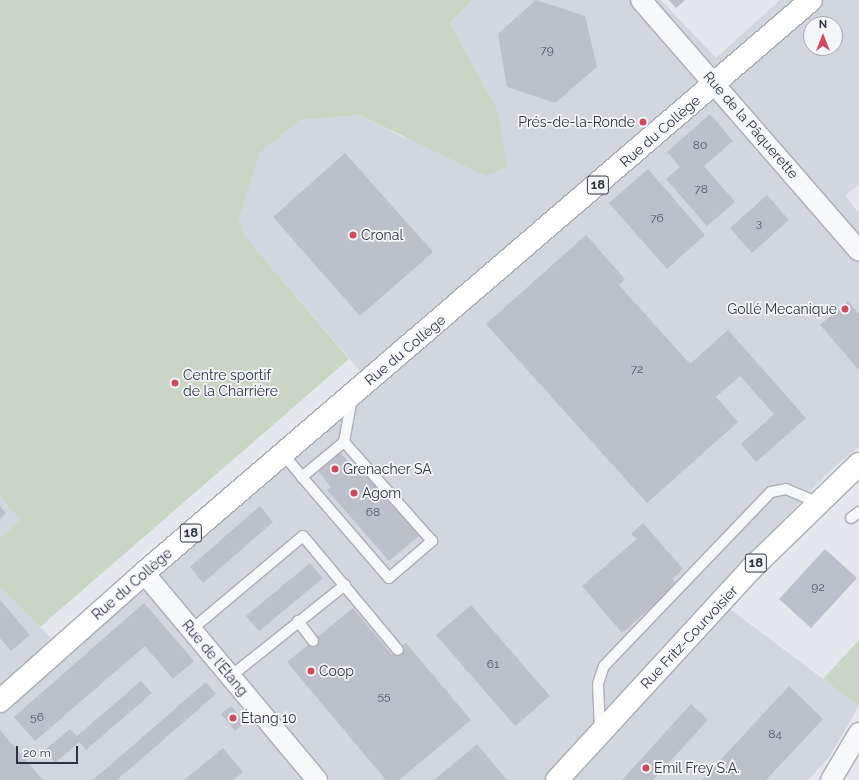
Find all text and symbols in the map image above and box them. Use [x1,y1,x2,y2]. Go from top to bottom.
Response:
north arrow [803,16,843,56]
text: N [819,18,827,31]
house number: 79 [540,44,554,58]
street label: Rue de la Pâquerette [700,68,802,182]
street label: Rue du Collège [617,92,703,170]
place label: Prés-de-la-Ronde [518,114,635,130]
marker: Prés-de-la-Ronde [638,117,648,127]
house number: 80 [693,139,707,153]
road number: 18 [586,174,610,196]
house number: 78 [694,183,708,197]
house number: 76 [650,212,664,226]
house number: 3 [756,217,762,231]
place label: Cronal [361,227,403,243]
marker: Cronal [348,230,358,240]
place label: Gollé Mecanique [727,301,837,317]
marker: Gollé Mecanique [840,304,850,314]
street label: Rue du Collège [361,311,449,389]
house number: 72 [631,363,643,377]
place label: Centre sportif de la Charrière [183,367,278,400]
marker: Centre sportif de la Charrière [170,378,180,388]
place label: Grenacher SA [343,461,432,477]
marker: Grenacher SA [330,464,340,474]
place label: Agom [362,485,401,501]
marker: Agom [349,488,359,498]
house number: 68 [366,506,380,520]
road number: 18 [179,522,203,544]
street label: Rue du Collège [89,545,175,623]
road number: 18 [744,552,768,574]
house number: 92 [811,581,825,595]
street label: Rue Fritz-Courvoisier [637,582,741,692]
street label: Rue de l'Etang [178,617,252,699]
house number: 61 [487,658,499,672]
place label: Coop [319,663,354,679]
marker: Coop [306,666,316,676]
house number: 55 [377,690,391,704]
place label: Étang 10 [241,710,297,726]
house number: 56 [30,711,44,725]
marker: Étang 10 [228,713,238,723]
house number: 84 [768,728,782,742]
scale bar [18,738,80,764]
text: 20 m [23,746,51,760]
place label: Emil Frey S.A. [654,760,741,776]
marker: Emil Frey S.A. [641,763,651,773]

